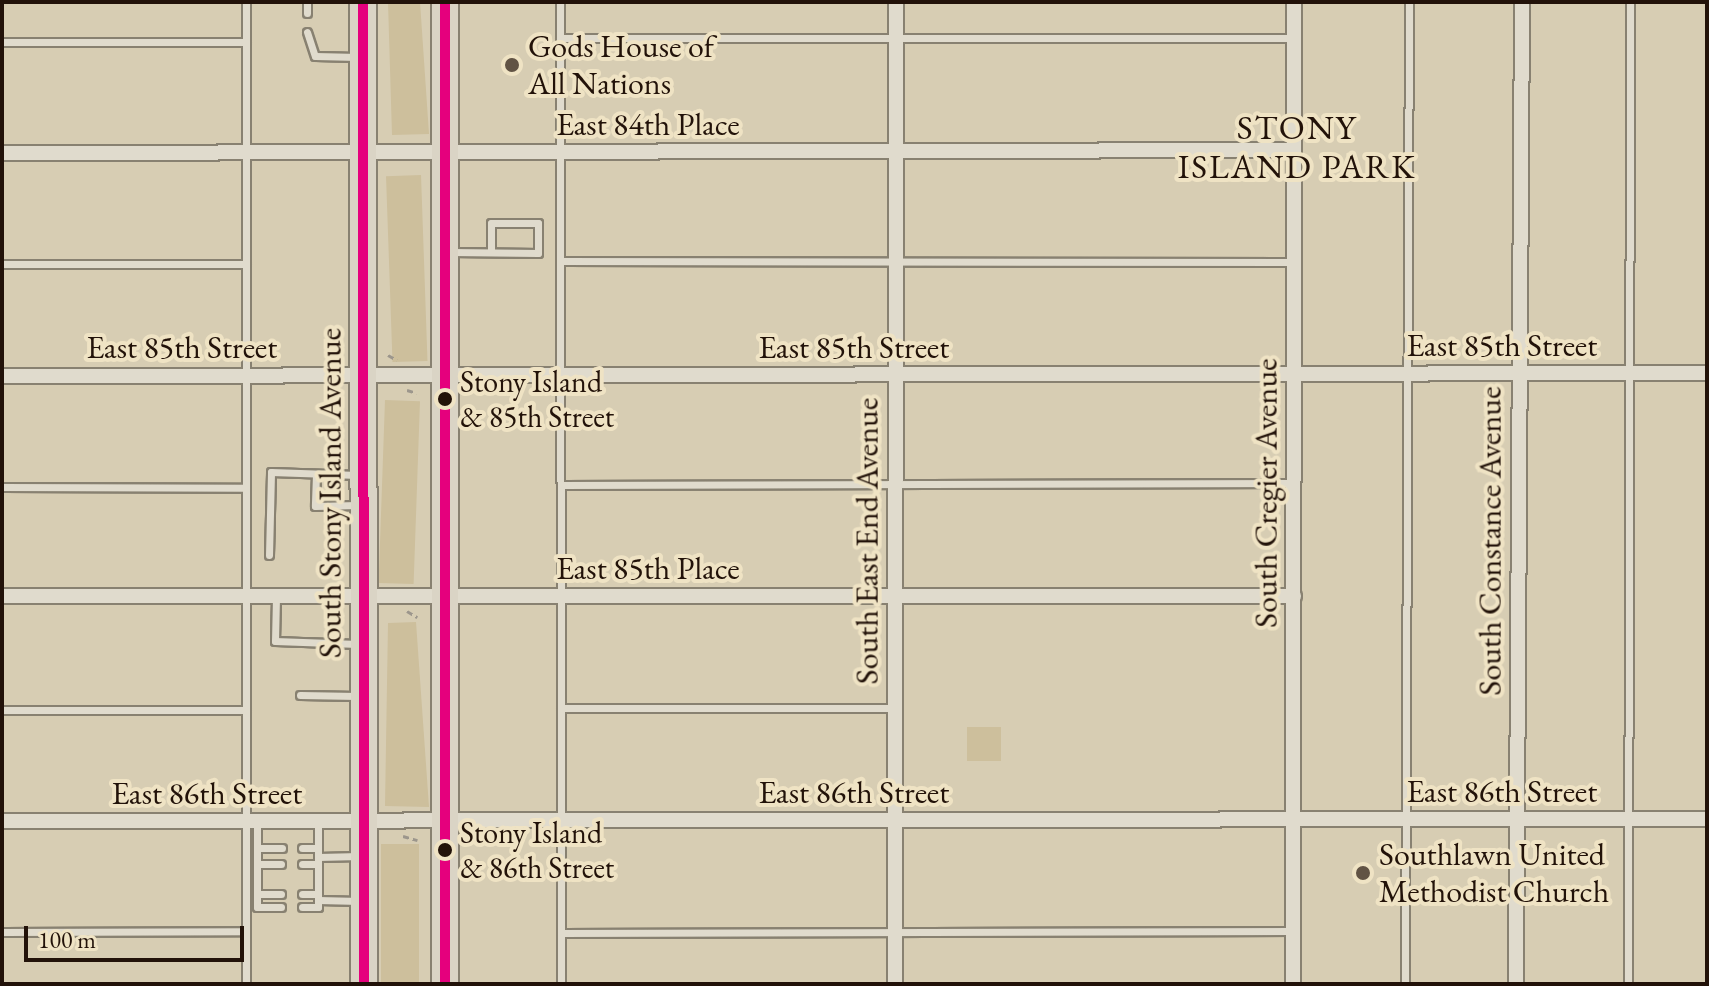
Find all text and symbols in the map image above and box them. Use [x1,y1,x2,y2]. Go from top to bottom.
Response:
place label: Gods House of All Nations [528,28,714,103]
marker: Gods House of All Nations [503,56,521,74]
street label: East 84th Place [556,105,740,143]
district label: STONY ISLAND PARK [1178,107,1416,186]
street label: East 85th Street [1407,326,1597,364]
street label: East 85th Street [87,328,277,366]
street label: South Stony Island Avenue [311,328,349,658]
street label: East 85th Street [759,328,949,366]
street label: South Cregier Avenue [1247,358,1285,628]
place label: Stony Island & 85th Street [460,364,614,434]
street label: South Constance Avenue [1471,386,1509,696]
marker: Stony Island & 85th Street [437,391,453,407]
street label: South East End Avenue [848,398,886,684]
street label: East 85th Place [556,549,740,587]
street label: East 86th Street [1407,772,1597,810]
street label: East 86th Street [759,773,949,811]
street label: East 86th Street [112,774,302,812]
place label: Stony Island & 86th Street [460,815,614,886]
place label: Southlawn United Methodist Church [1379,836,1609,911]
marker: Stony Island & 86th Street [437,842,453,858]
marker: Southlawn United Methodist Church [1354,864,1372,882]
scale bar [28,910,248,960]
text: 100 m [38,924,96,955]

